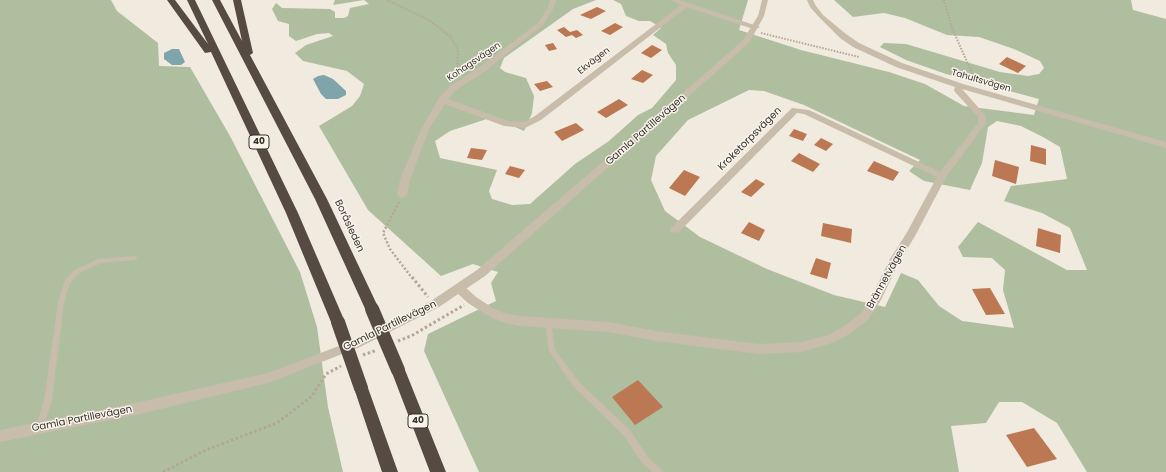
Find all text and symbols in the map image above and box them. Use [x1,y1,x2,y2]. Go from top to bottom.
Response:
street label: Kohagsvägen [445,40,503,84]
street label: Ekvägen [576,45,612,77]
street label: Tahultsvägen [950,67,1012,95]
street label: Gamla Partillevägen [604,92,688,168]
street label: Kroketorpsvägen [716,105,784,173]
road number: 40 [249,135,269,149]
street label: Boråsleden [332,198,366,254]
street label: Brännetvägen [865,243,909,311]
street label: Gamla Partillevägen [342,298,438,354]
street label: Gamla Partillevägen [31,403,133,435]
road number: 40 [408,414,428,428]

